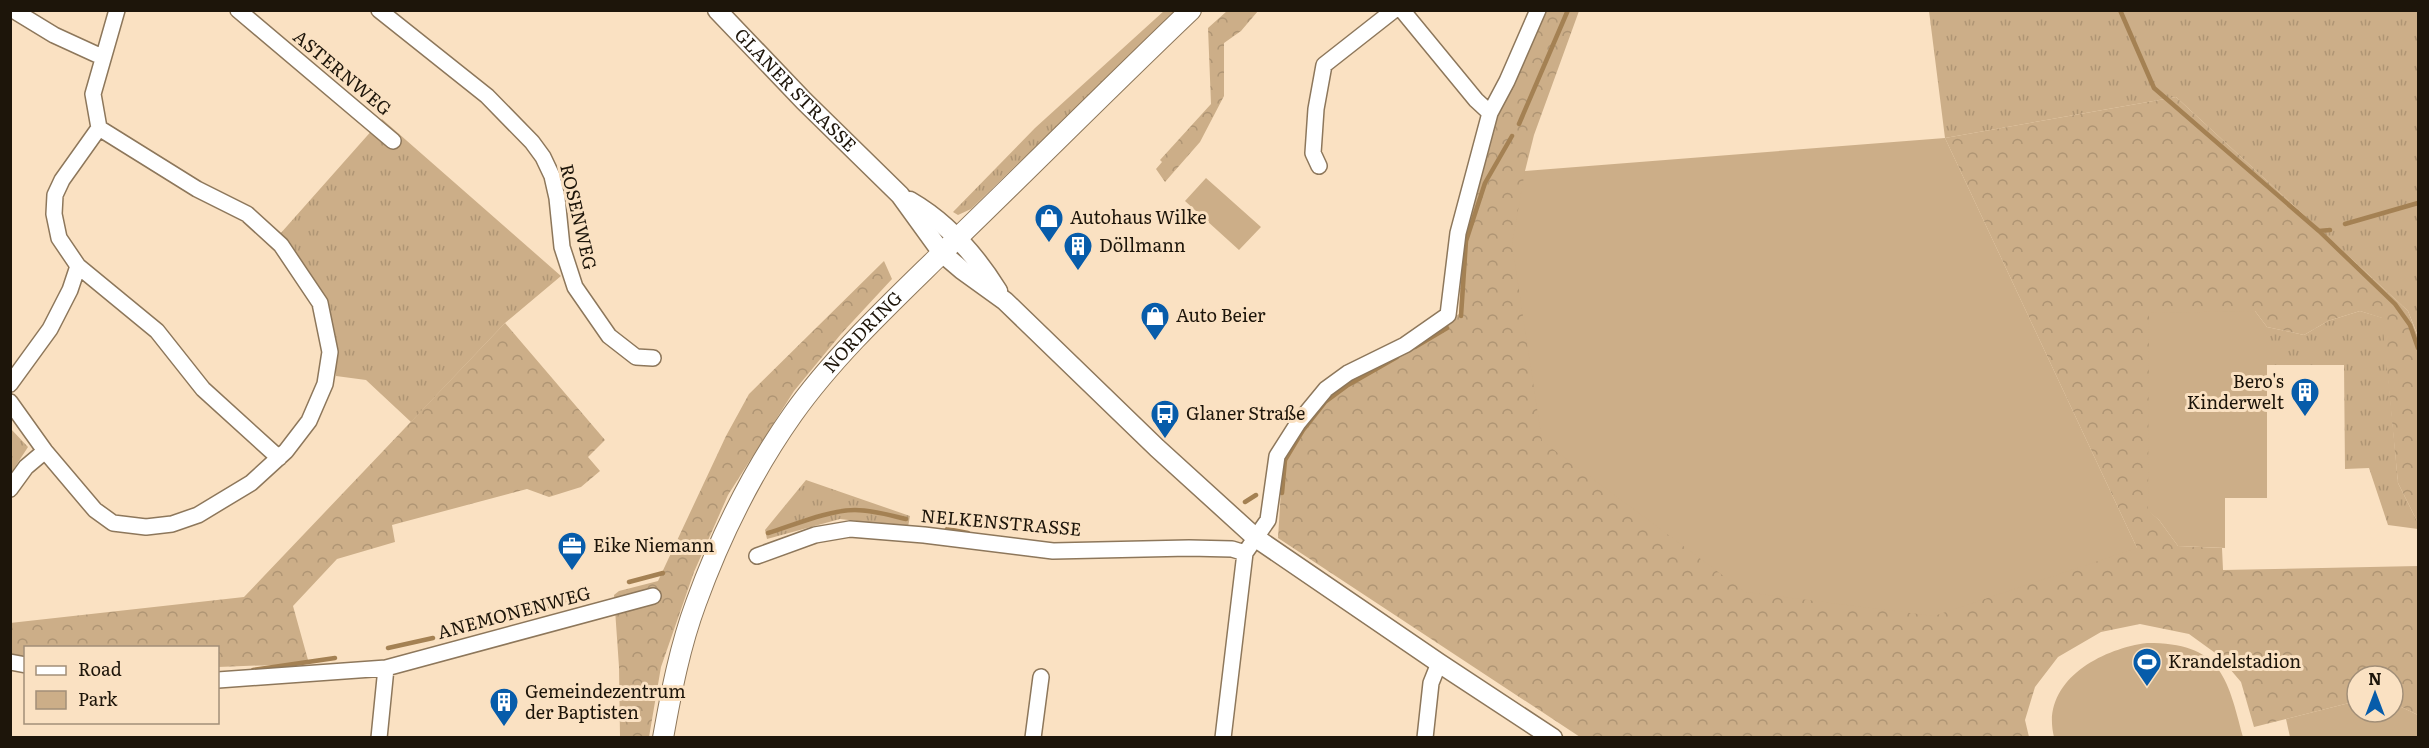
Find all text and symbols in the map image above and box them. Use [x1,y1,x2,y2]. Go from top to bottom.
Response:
street label: GLANER STRASSE [729,21,863,157]
street label: ASTERNWEG [288,23,398,121]
street label: ROSENWEG [554,161,605,272]
shop icon: Autohaus Wilke [1033,202,1065,244]
place label: Autohaus Wilke [1070,203,1207,230]
building icon: Döllmann [1062,230,1094,272]
place label: Döllmann [1099,231,1186,258]
street label: NORDRING [816,284,908,378]
shop icon: Auto Beier [1139,300,1171,342]
place label: Auto Beier [1176,301,1266,328]
place label: Bero's Kinderwelt [2187,367,2285,415]
building icon: Bero's Kinderwelt [2289,376,2321,418]
bus stop icon: Glaner Straße [1149,398,1181,440]
place label: Glaner Straße [1186,399,1305,426]
street label: NELKENSTRASSE [920,501,1083,542]
office icon: Eike Niemann [556,530,588,572]
place label: Eike Niemann [593,531,715,558]
street label: ANEMONENWEG [434,578,593,645]
legend [24,646,219,724]
sports icon: Krandelstadion [2131,646,2163,688]
place label: Krandelstadion [2168,647,2301,674]
text: Road [78,655,122,682]
north arrow [2345,664,2405,724]
text: N [2368,666,2382,690]
place label: Gemeindezentrum der Baptisten [525,677,686,725]
text: Park [78,685,119,712]
building icon: Gemeindezentrum der Baptisten [488,686,520,728]

